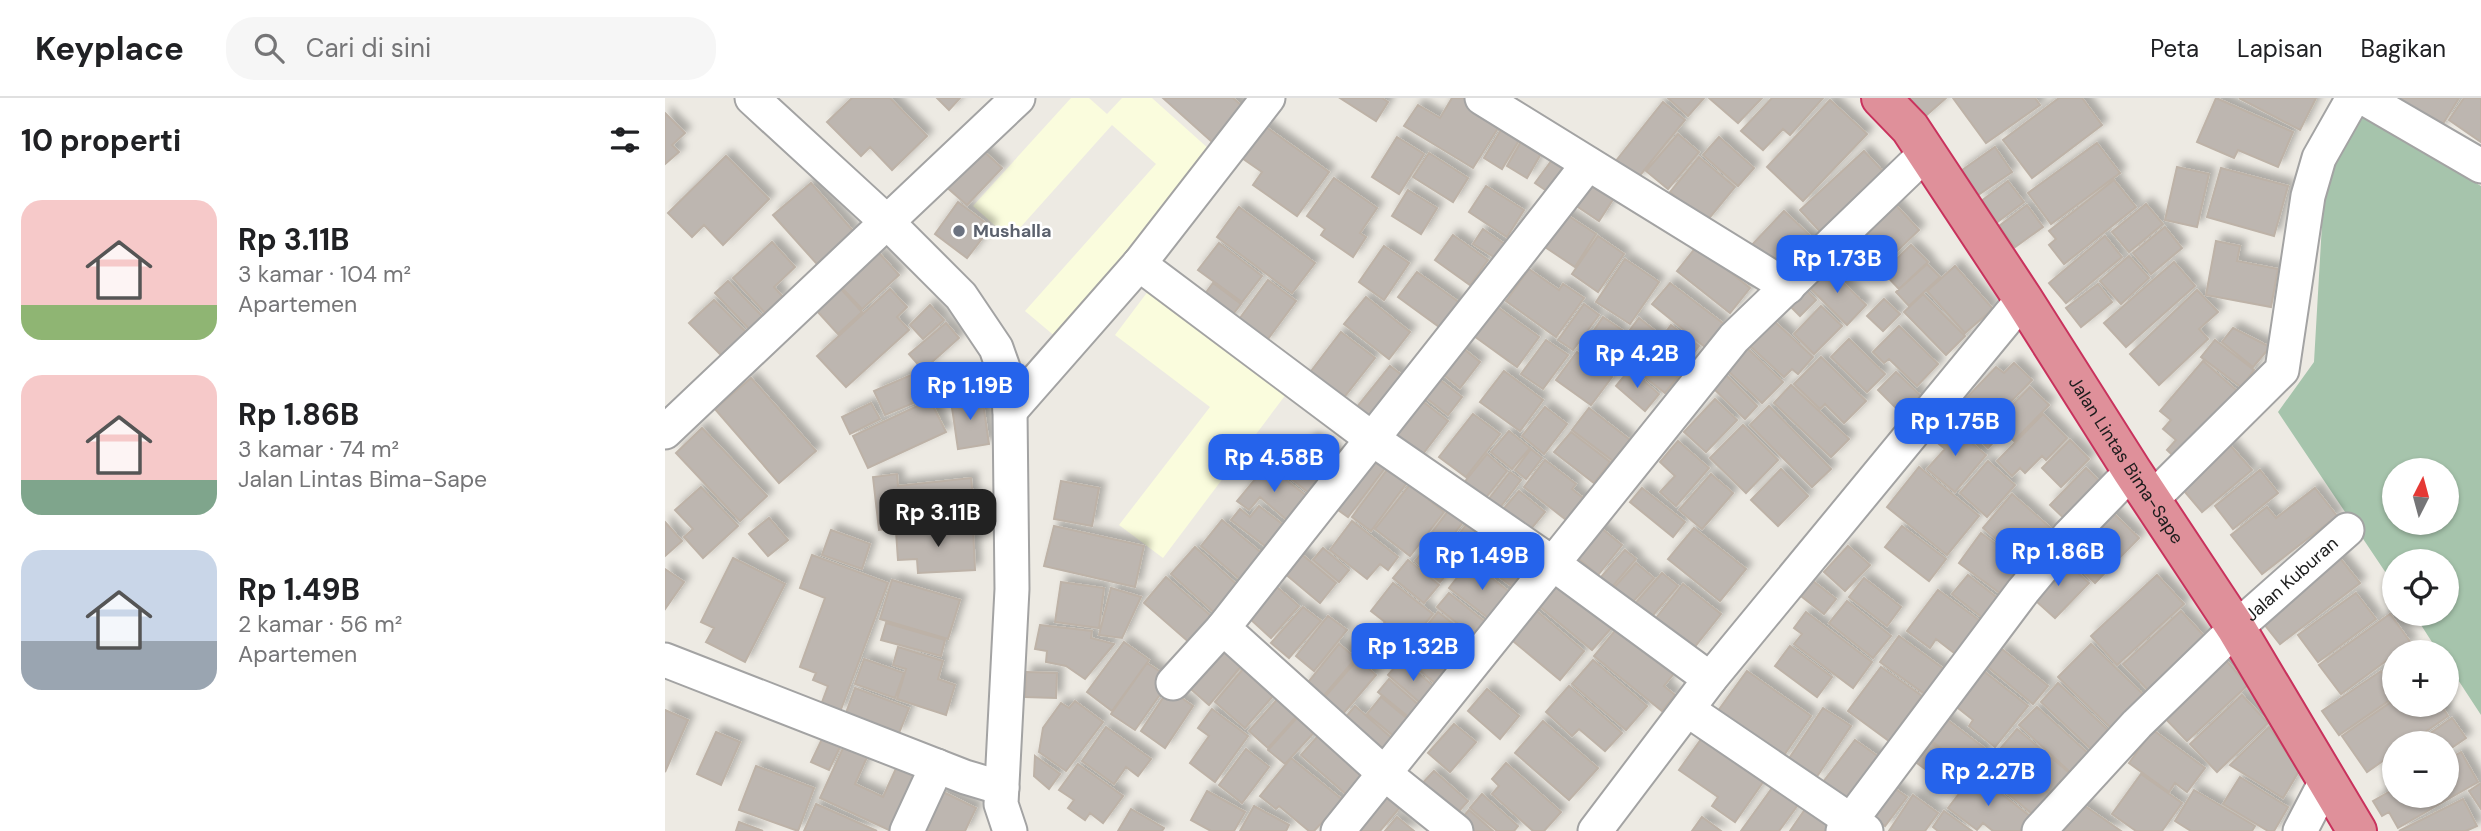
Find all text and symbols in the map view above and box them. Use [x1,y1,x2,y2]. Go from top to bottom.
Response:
search box [226,17,716,80]
text: Keyplace [35,27,184,70]
icon: search [250,29,288,67]
text: Cari di sini [306,31,431,65]
text: Peta [2150,33,2199,64]
text: Lapisan [2237,33,2322,64]
text: Bagikan [2360,33,2446,64]
text: 10 properti [21,121,181,160]
icon: filters [606,121,644,159]
place label: Mushalla [973,219,1051,243]
text: Rp 3.11B [238,220,349,259]
marker: Mushalla [951,223,967,239]
icon: home [77,228,161,312]
pin: Rp 1.73B [1765,236,1909,295]
text: Rp 1.73B [1792,243,1882,273]
text: 3 kamar · 104 m² [238,259,411,289]
text: Apartemen [238,289,357,319]
pin: Rp 4.2B [1572,330,1702,390]
text: Rp 4.2B [1595,338,1679,368]
pin: Rp 1.19B [898,362,1042,422]
text: Rp 1.19B [927,370,1013,400]
street label: Jalan Lintas Bima-Sape [2063,372,2189,549]
text: Rp 1.86B [238,395,359,434]
pin: Rp 1.75B [1883,398,2027,458]
icon: home [77,403,161,487]
text: Rp 1.75B [1910,406,2000,436]
text: 3 kamar · 74 m² [238,434,399,464]
pin: Rp 4.58B [1202,434,1346,494]
text: Rp 4.58B [1224,442,1324,472]
north arrow [2382,458,2459,536]
map controls [2382,458,2459,808]
text: Jalan Lintas Bima-Sape [238,464,487,494]
pin: Rp 3.11B [866,490,1010,549]
text: Rp 3.11B [895,497,981,527]
pin: Rp 1.86B [1986,528,2130,588]
street label: Jalan Kuburan [2240,531,2343,627]
pin: Rp 1.49B [1410,532,1554,592]
text: Rp 1.86B [2012,536,2104,566]
text: Rp 1.49B [1435,540,1529,570]
button: locate [2382,549,2459,626]
text: Rp 1.49B [238,570,360,609]
icon: home [77,578,161,662]
text: 2 kamar · 56 m² [238,609,402,639]
pin: Rp 1.32B [1341,624,1485,683]
text: Rp 1.32B [1368,631,1458,661]
text: Apartemen [238,639,357,669]
button: + [2382,640,2459,717]
button: − [2382,731,2459,808]
pin: Rp 2.27B [1916,748,2060,808]
text: Rp 2.27B [1941,756,2035,786]

